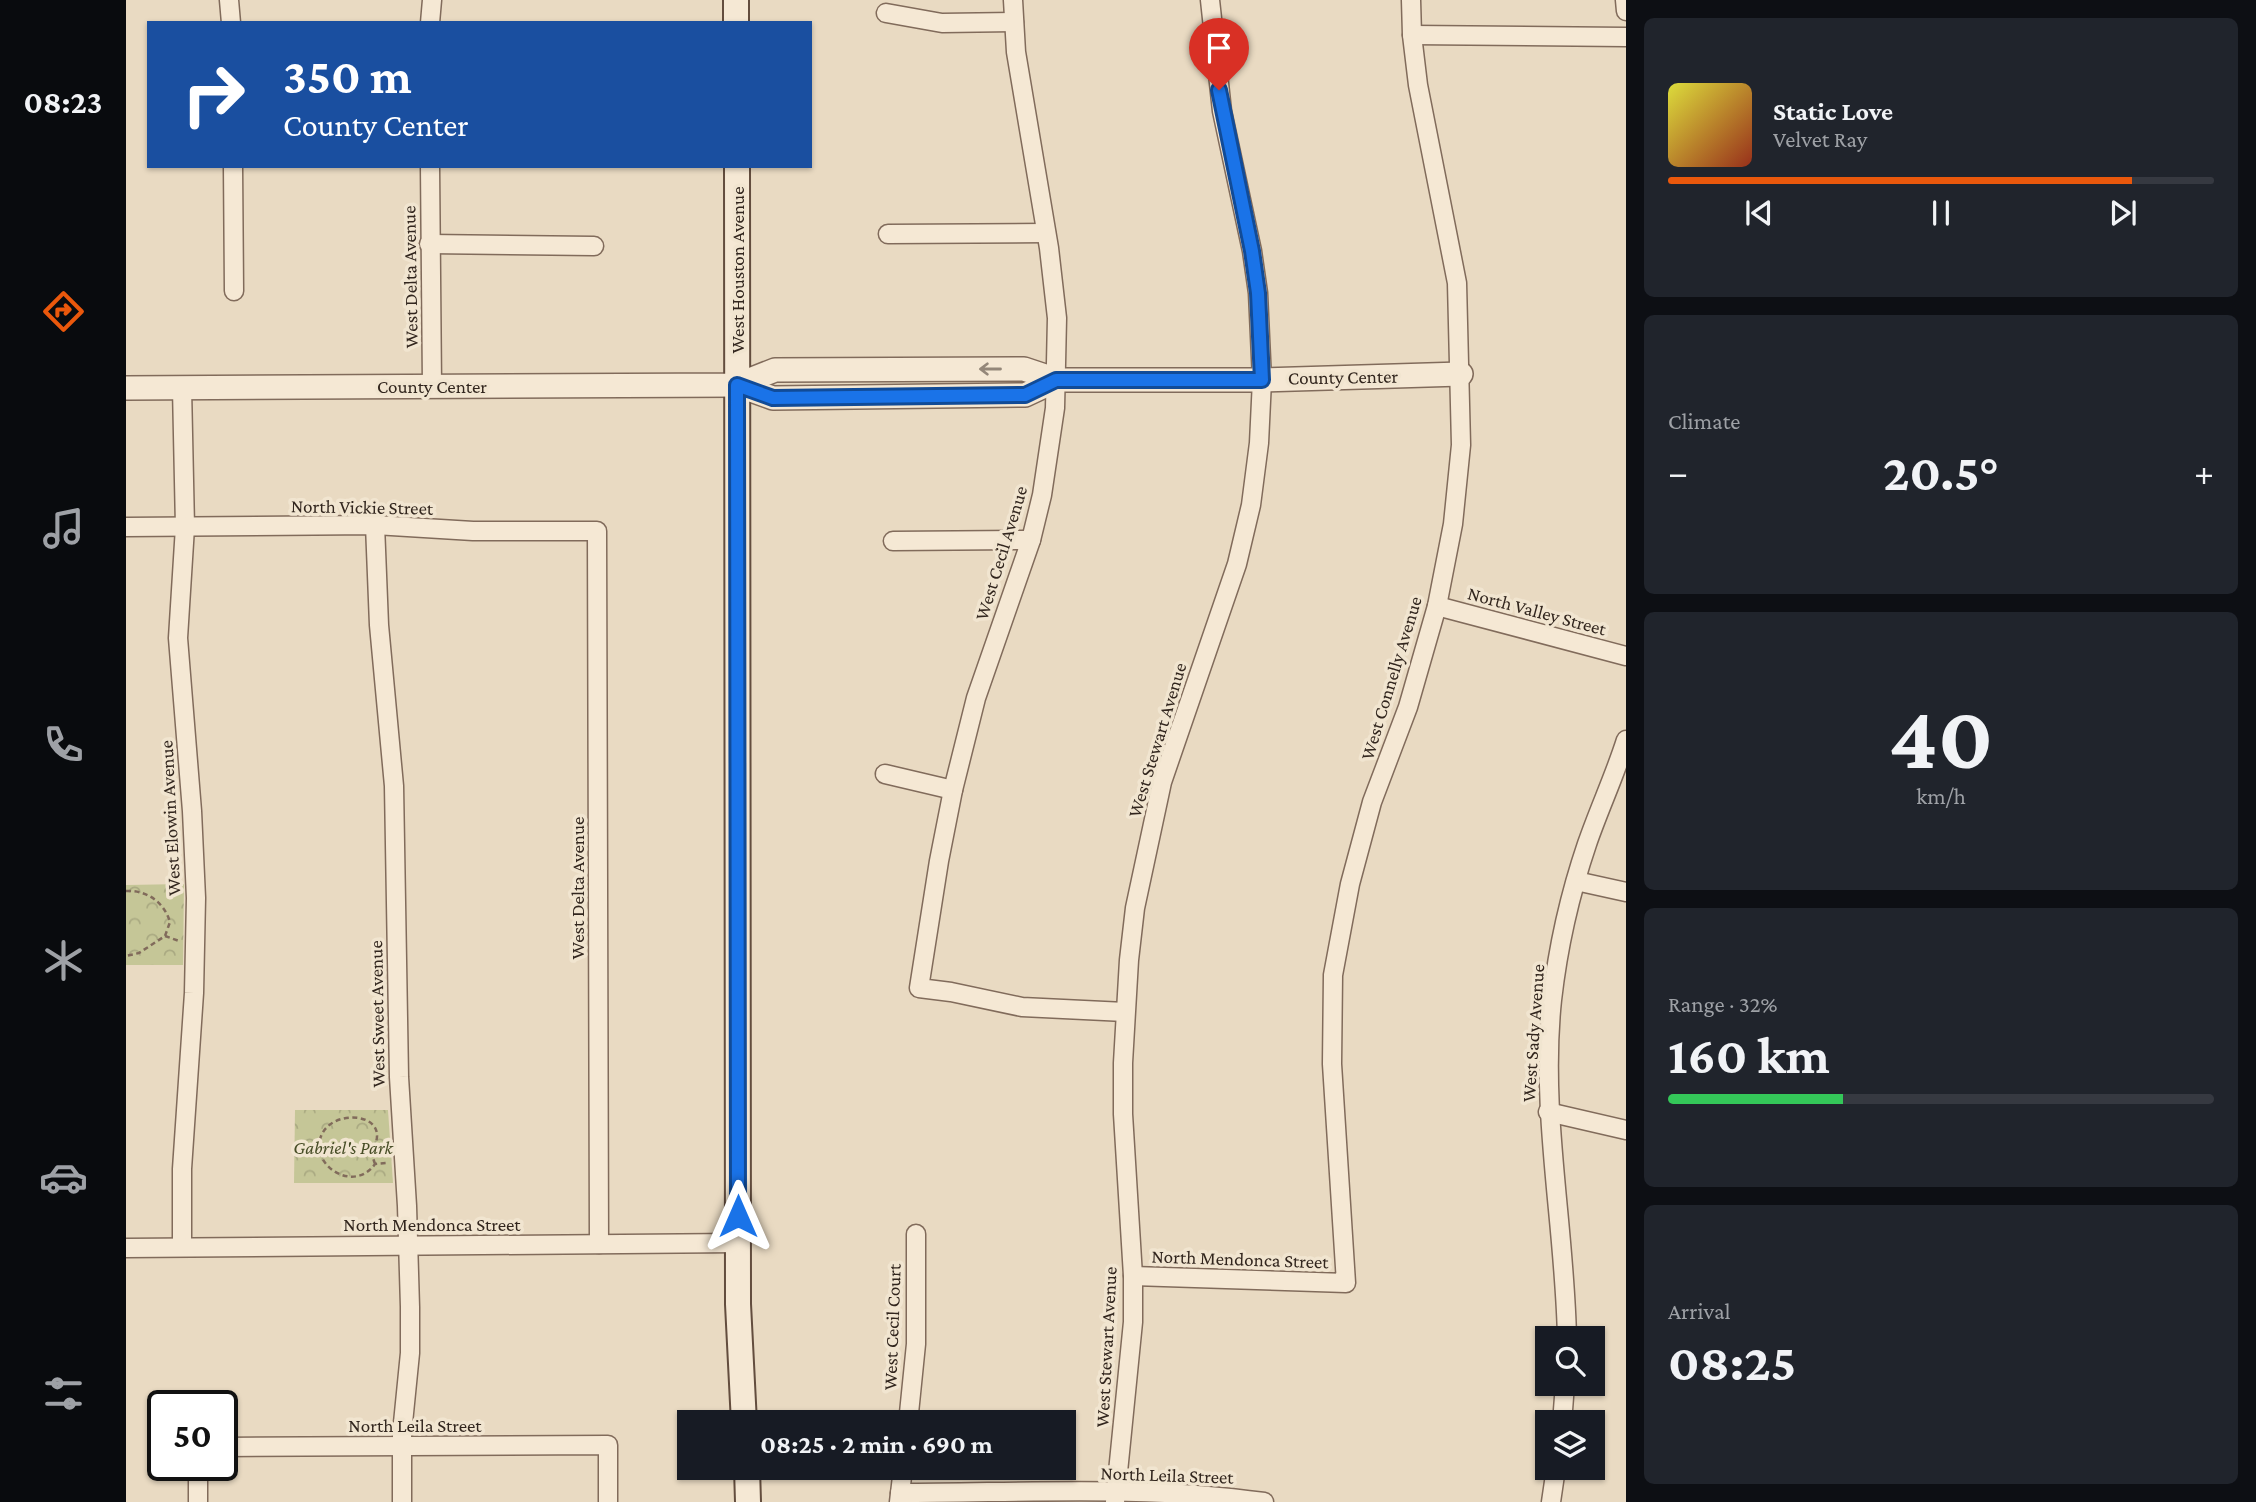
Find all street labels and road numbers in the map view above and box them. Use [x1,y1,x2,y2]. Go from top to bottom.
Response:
street label: West Houston Avenue [727,186,748,354]
street label: West Delta Avenue [398,205,422,349]
street label: County Center [1288,366,1399,388]
street label: County Center [377,376,487,397]
street label: West Cecil Avenue [971,483,1031,623]
street label: North Vickie Street [291,495,434,519]
street label: North Valley Street [1465,582,1609,640]
street label: West Connelly Avenue [1356,594,1426,762]
street label: West Stewart Avenue [1123,660,1191,820]
street label: West Elowin Avenue [155,740,185,896]
street label: West Delta Avenue [567,817,588,959]
street label: West Sweet Avenue [365,940,389,1088]
street label: West Sady Avenue [1518,963,1548,1103]
street label: North Mendonca Street [343,1214,521,1235]
street label: North Mendonca Street [1151,1245,1330,1273]
street label: West Cecil Court [879,1263,905,1391]
street label: West Stewart Avenue [1091,1266,1121,1428]
street label: North Leila Street [348,1415,482,1436]
street label: North Leila Street [1100,1462,1235,1488]

